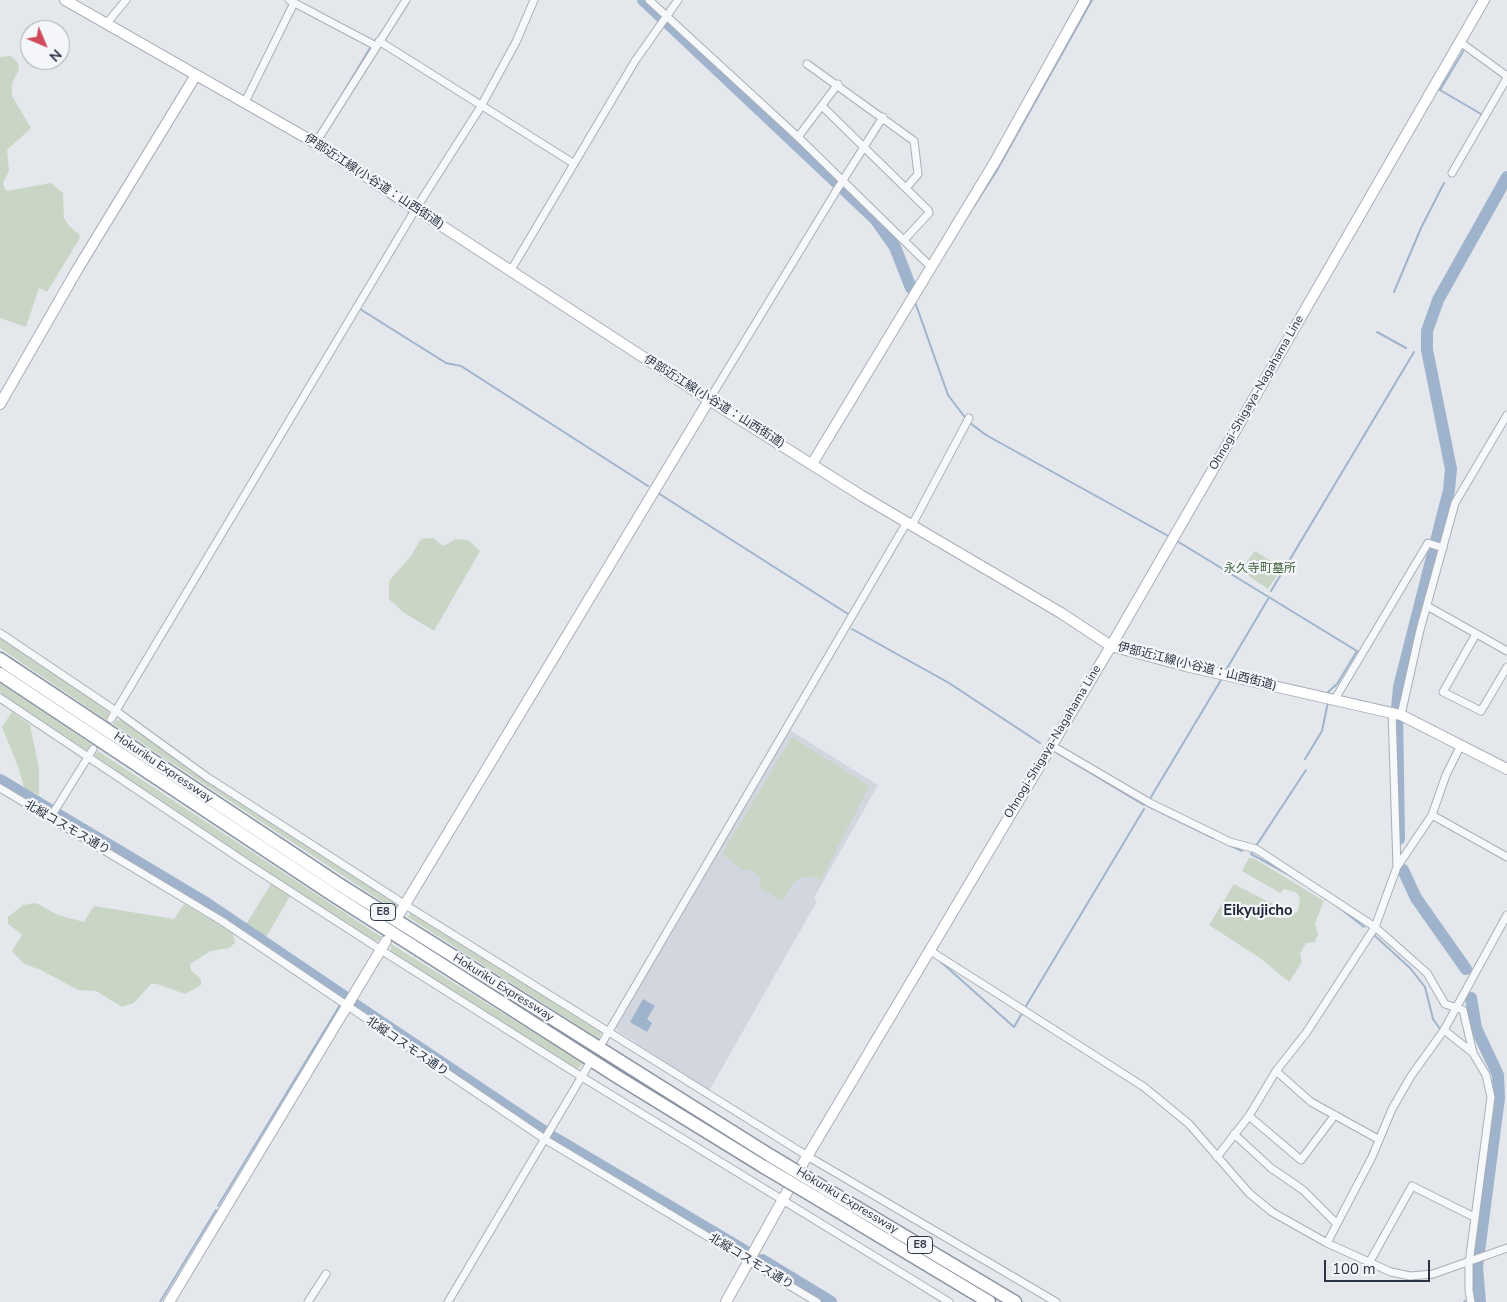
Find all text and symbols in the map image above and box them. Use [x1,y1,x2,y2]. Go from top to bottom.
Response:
north arrow [20,20,70,70]
text: N [45,45,66,66]
street label: 伊部近江線(小谷道：山西街道) [301,131,447,233]
street label: Ohnogi-Shigaya-Nagahama Line [1207,313,1307,473]
street label: 伊部近江線(小谷道：山西街道) [641,353,787,451]
park label: 永久寺町墓所 [1224,562,1296,576]
street label: 伊部近江線(小谷道：山西街道) [1116,640,1278,694]
street label: Ohnogi-Shigaya-Nagahama Line [1002,663,1104,821]
street label: Hokuriku Expressway [111,730,215,806]
street label: 北縦コスモス通り [22,798,112,858]
district label: Eikyujicho [1223,902,1293,920]
road number: E8 [370,904,396,920]
street label: Hokuriku Expressway [450,951,556,1025]
street label: 北縦コスモス通り [363,1014,451,1080]
street label: Hokuriku Expressway [793,1165,901,1237]
street label: 北縦コスモス通り [706,1231,796,1293]
road number: E8 [908,1236,932,1254]
scale bar [1327,1250,1433,1282]
text: 100 m [1332,1259,1376,1279]

